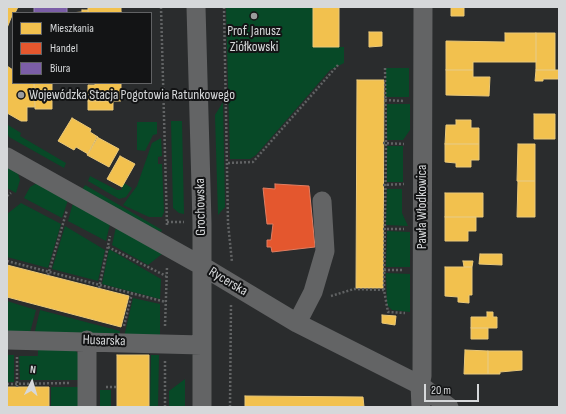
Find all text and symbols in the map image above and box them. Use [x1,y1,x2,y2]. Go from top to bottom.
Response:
marker: Prof. Janusz Ziółkowski [249,11,259,21]
legend [12,12,152,84]
text: Mieszkania [50,21,94,36]
place label: Prof. Janusz Ziółkowski [227,23,281,56]
text: Handel [50,41,78,56]
text: Biura [50,61,70,76]
place label: Wojewódzka Stacja Pogotowia Ratunkowego [29,87,235,103]
marker: Wojewódzka Stacja Pogotowia Ratunkowego [16,90,26,100]
street label: Pawła Włodkowica [414,165,430,249]
street label: Grochowska [192,178,210,236]
street label: Rycerska [206,264,250,300]
street label: Husarska [82,332,126,350]
north arrow [12,362,52,402]
text: N [30,363,37,376]
scale bar [426,376,481,402]
text: 20 m [431,383,451,398]

